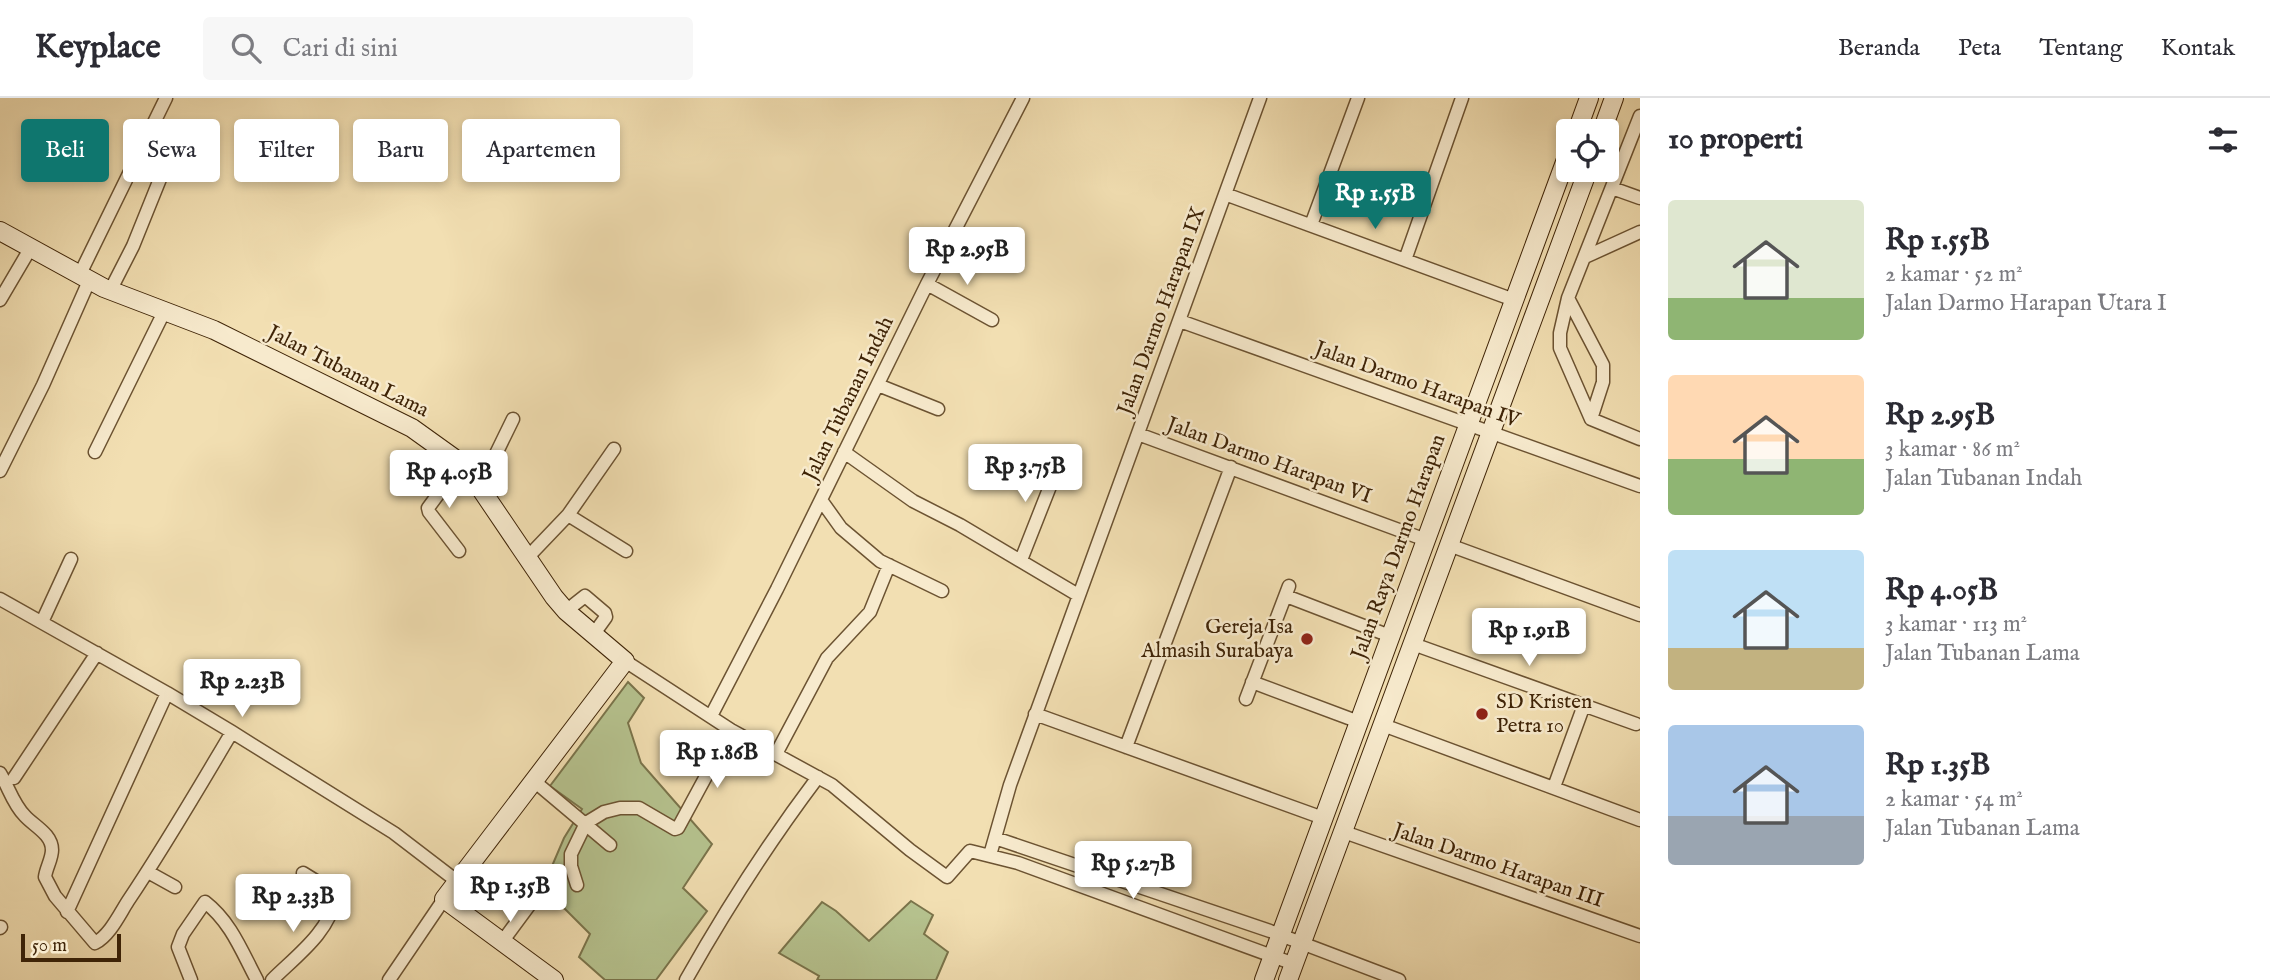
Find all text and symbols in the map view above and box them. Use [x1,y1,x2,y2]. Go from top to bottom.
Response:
search box [203,17,693,80]
text: Keyplace [35,27,161,69]
icon: search [227,29,265,67]
text: Cari di sini [283,32,398,65]
text: Beranda [1838,33,1920,64]
text: Peta [1958,33,2001,64]
text: Tentang [2039,33,2123,64]
text: Kontak [2161,33,2235,64]
chip: Beli [21,119,109,182]
chip: Sewa [123,119,220,182]
chip: Filter [234,119,339,182]
chip: Baru [353,119,448,182]
chip: Apartemen [462,119,620,182]
map controls [1556,119,1619,182]
button: locate [1556,119,1619,182]
text: 10 properti [1668,121,1803,159]
icon: filters [2204,121,2242,159]
pin: Rp 1.55B [1303,172,1447,231]
text: Rp 1.55B [1335,179,1415,208]
street label: Jalan Darmo Harapan IX [1111,203,1212,421]
text: Rp 1.55B [1885,222,1990,260]
pin: Rp 2.95B [895,228,1039,287]
icon: home [1724,228,1808,312]
text: Rp 2.95B [925,235,1009,264]
text: 2 kamar · 52 m² [1885,260,2023,289]
text: Jalan Darmo Harapan Utara I [1885,289,2167,318]
street label: Jalan Tubanan Indah [797,312,901,488]
street label: Jalan Tubanan Lama [261,319,434,425]
street label: Jalan Darmo Harapan IV [1309,335,1524,435]
text: Rp 2.95B [1885,397,1995,435]
icon: home [1724,403,1808,487]
street label: Jalan Darmo Harapan VI [1161,411,1375,511]
street label: Jalan Raya Darmo Harapan [1345,431,1452,665]
text: 3 kamar · 86 m² [1885,435,2020,464]
pin: Rp 3.75B [953,444,1097,504]
pin: Rp 4.05B [377,450,521,510]
text: Rp 3.75B [984,452,1066,481]
text: Rp 4.05B [406,458,492,487]
text: Jalan Tubanan Indah [1885,464,2082,493]
text: Rp 4.05B [1885,572,1998,610]
icon: home [1724,578,1808,662]
pin: Rp 1.91B [1457,608,1601,668]
text: 3 kamar · 113 m² [1885,610,2027,639]
place label: Gereja Isa Almasih Surabaya [1140,614,1294,665]
text: Rp 1.91B [1488,616,1570,645]
marker: Gereja Isa Almasih Surabaya [1299,631,1315,647]
text: Jalan Tubanan Lama [1885,639,2080,668]
pin: Rp 2.23B [170,660,314,719]
text: Rp 2.23B [199,667,285,696]
place label: SD Kristen Petra 10 [1496,689,1592,740]
marker: SD Kristen Petra 10 [1474,706,1490,722]
pin: Rp 1.86B [645,730,789,790]
text: Rp 1.86B [676,738,758,767]
text: Rp 1.35B [1885,747,1990,785]
icon: home [1724,753,1808,837]
text: 2 kamar · 54 m² [1885,785,2023,814]
text: Jalan Tubanan Lama [1885,814,2080,843]
street label: Jalan Darmo Harapan III [1387,817,1607,915]
pin: Rp 5.27B [1061,842,1205,901]
text: Rp 5.27B [1091,849,1175,878]
pin: Rp 1.35B [438,864,582,924]
text: Rp 1.35B [470,872,550,901]
pin: Rp 2.33B [221,874,365,934]
text: Rp 2.33B [252,882,335,911]
scale bar [21,931,121,963]
text: 50 m [32,934,67,958]

